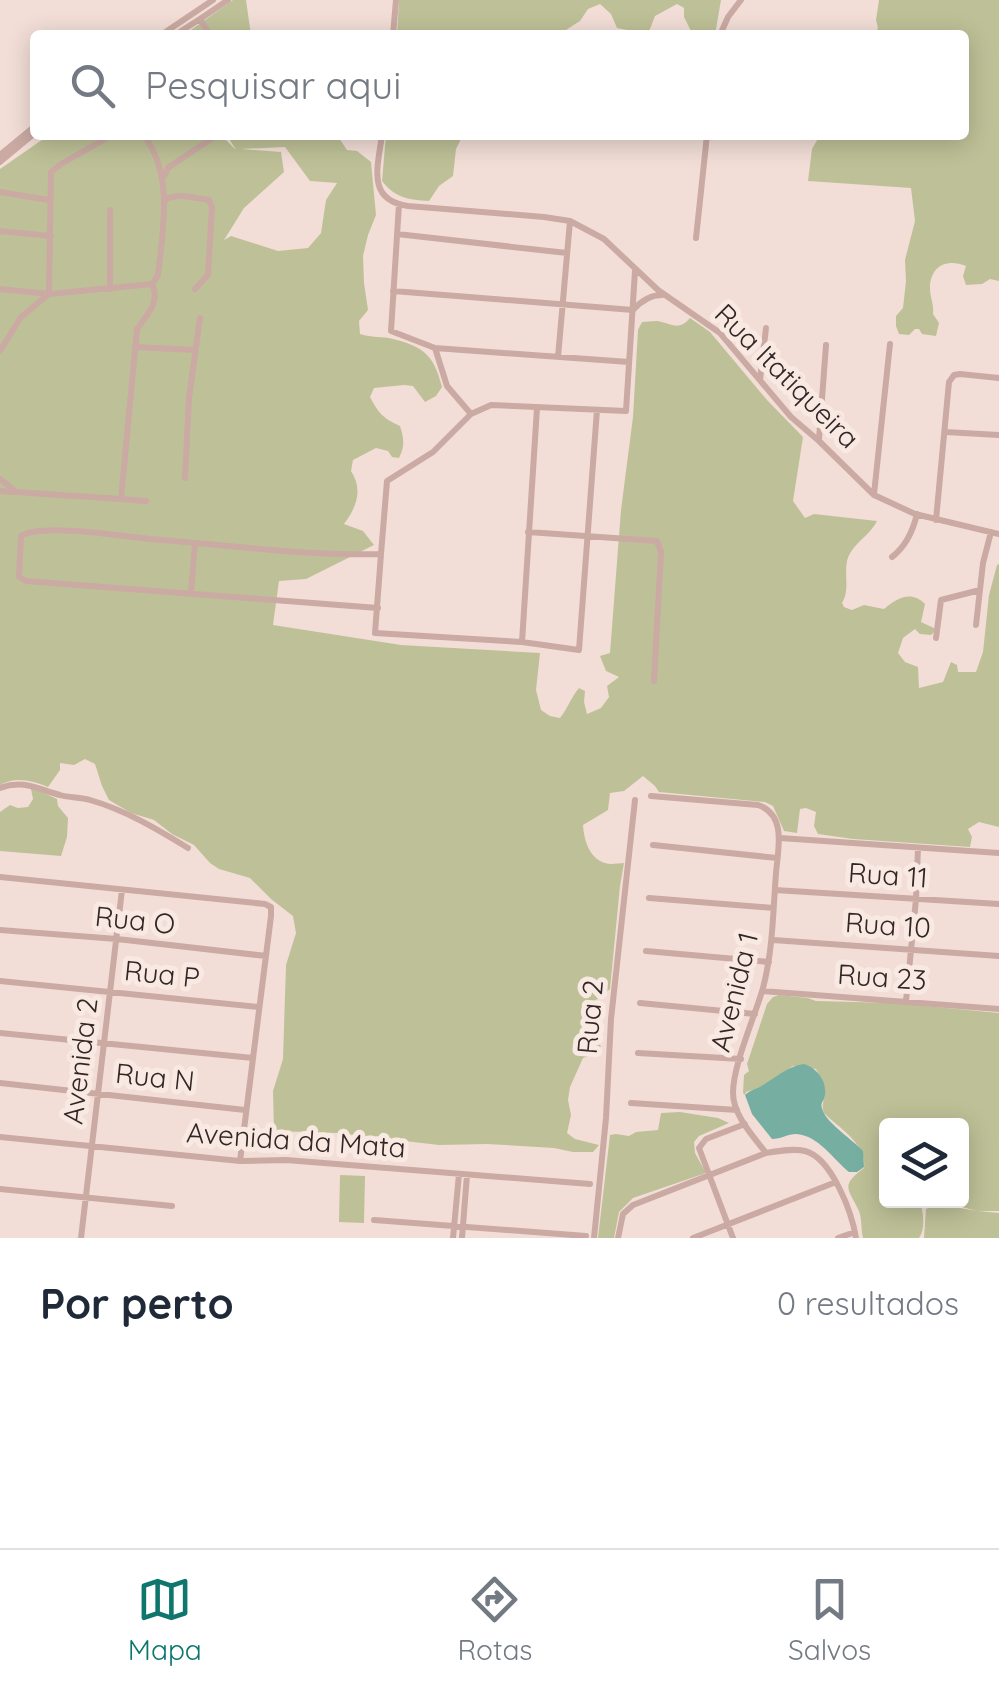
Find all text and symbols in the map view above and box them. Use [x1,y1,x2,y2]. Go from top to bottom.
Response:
search box [30,30,969,140]
icon: search [65,58,120,113]
text: Pesquisar aqui [145,61,401,109]
street label: Rua Itatiqueira [708,296,867,455]
street label: Rua 11 [847,854,929,895]
street label: Rua O [93,898,177,941]
street label: Rua 10 [844,904,932,945]
street label: Avenida 1 [702,928,765,1055]
street label: Rua P [123,952,202,995]
street label: Rua 23 [836,956,928,997]
street label: Rua 2 [569,978,610,1056]
street label: Avenida 2 [54,996,105,1126]
street label: Rua N [114,1055,196,1098]
street label: Avenida da Mata [185,1114,407,1165]
map controls [879,1118,969,1208]
button: layers [879,1118,969,1208]
text: Por perto [40,1277,234,1330]
text: 0 resultados [777,1283,959,1323]
tab: Mapa [128,1572,202,1667]
tab: Rotas [457,1572,533,1667]
tab: Salvos [788,1572,871,1667]

